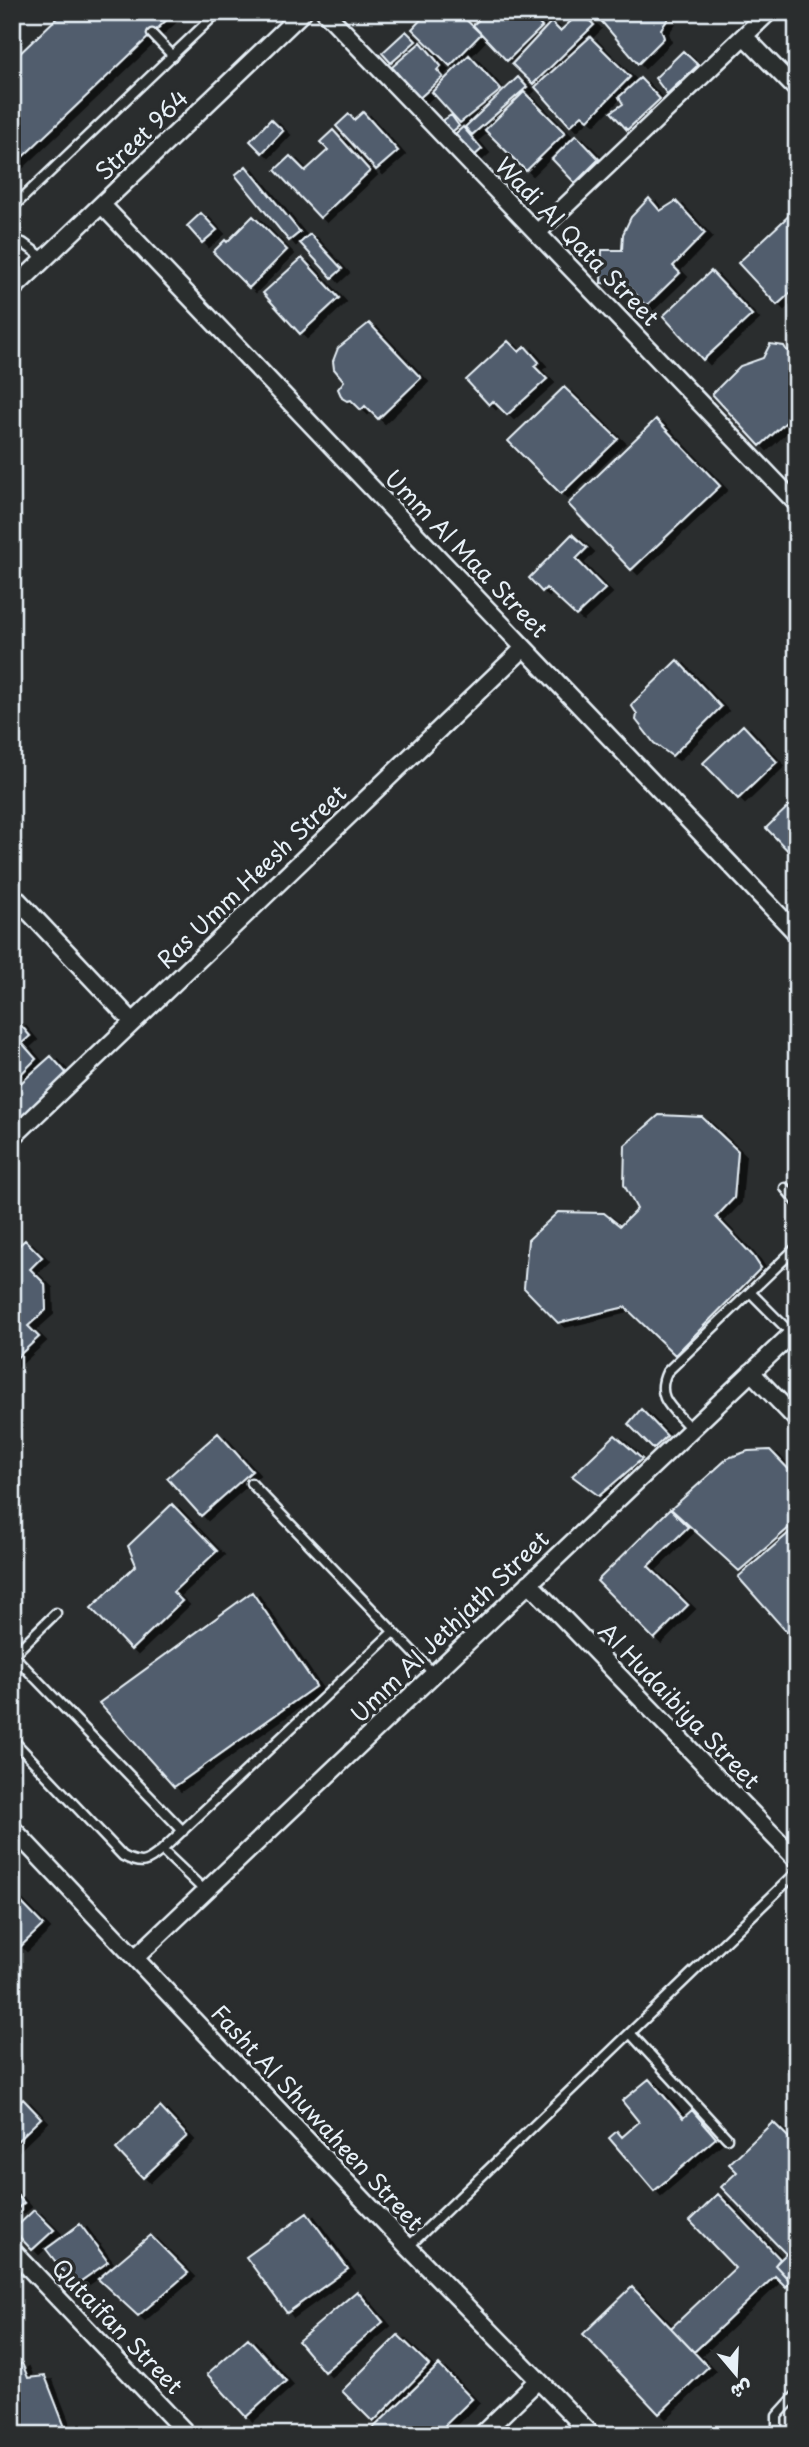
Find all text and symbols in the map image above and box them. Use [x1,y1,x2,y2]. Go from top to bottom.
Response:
street label: Street 964 [86,80,196,188]
street label: Wadi Al Qata Street [488,149,668,333]
street label: Umm Al Maa Street [377,461,557,645]
street label: Ras Umm Heesh Street [148,776,354,976]
street label: Umm Al Jethjath Street [342,1521,556,1730]
street label: Al Hudaibiya Street [591,1614,769,1796]
street label: Fasht Al Shuwaheen Street [204,1996,432,2238]
street label: Qutaifan Street [44,2250,192,2402]
north arrow [700,2338,770,2408]
text: ش [727,2374,756,2408]

